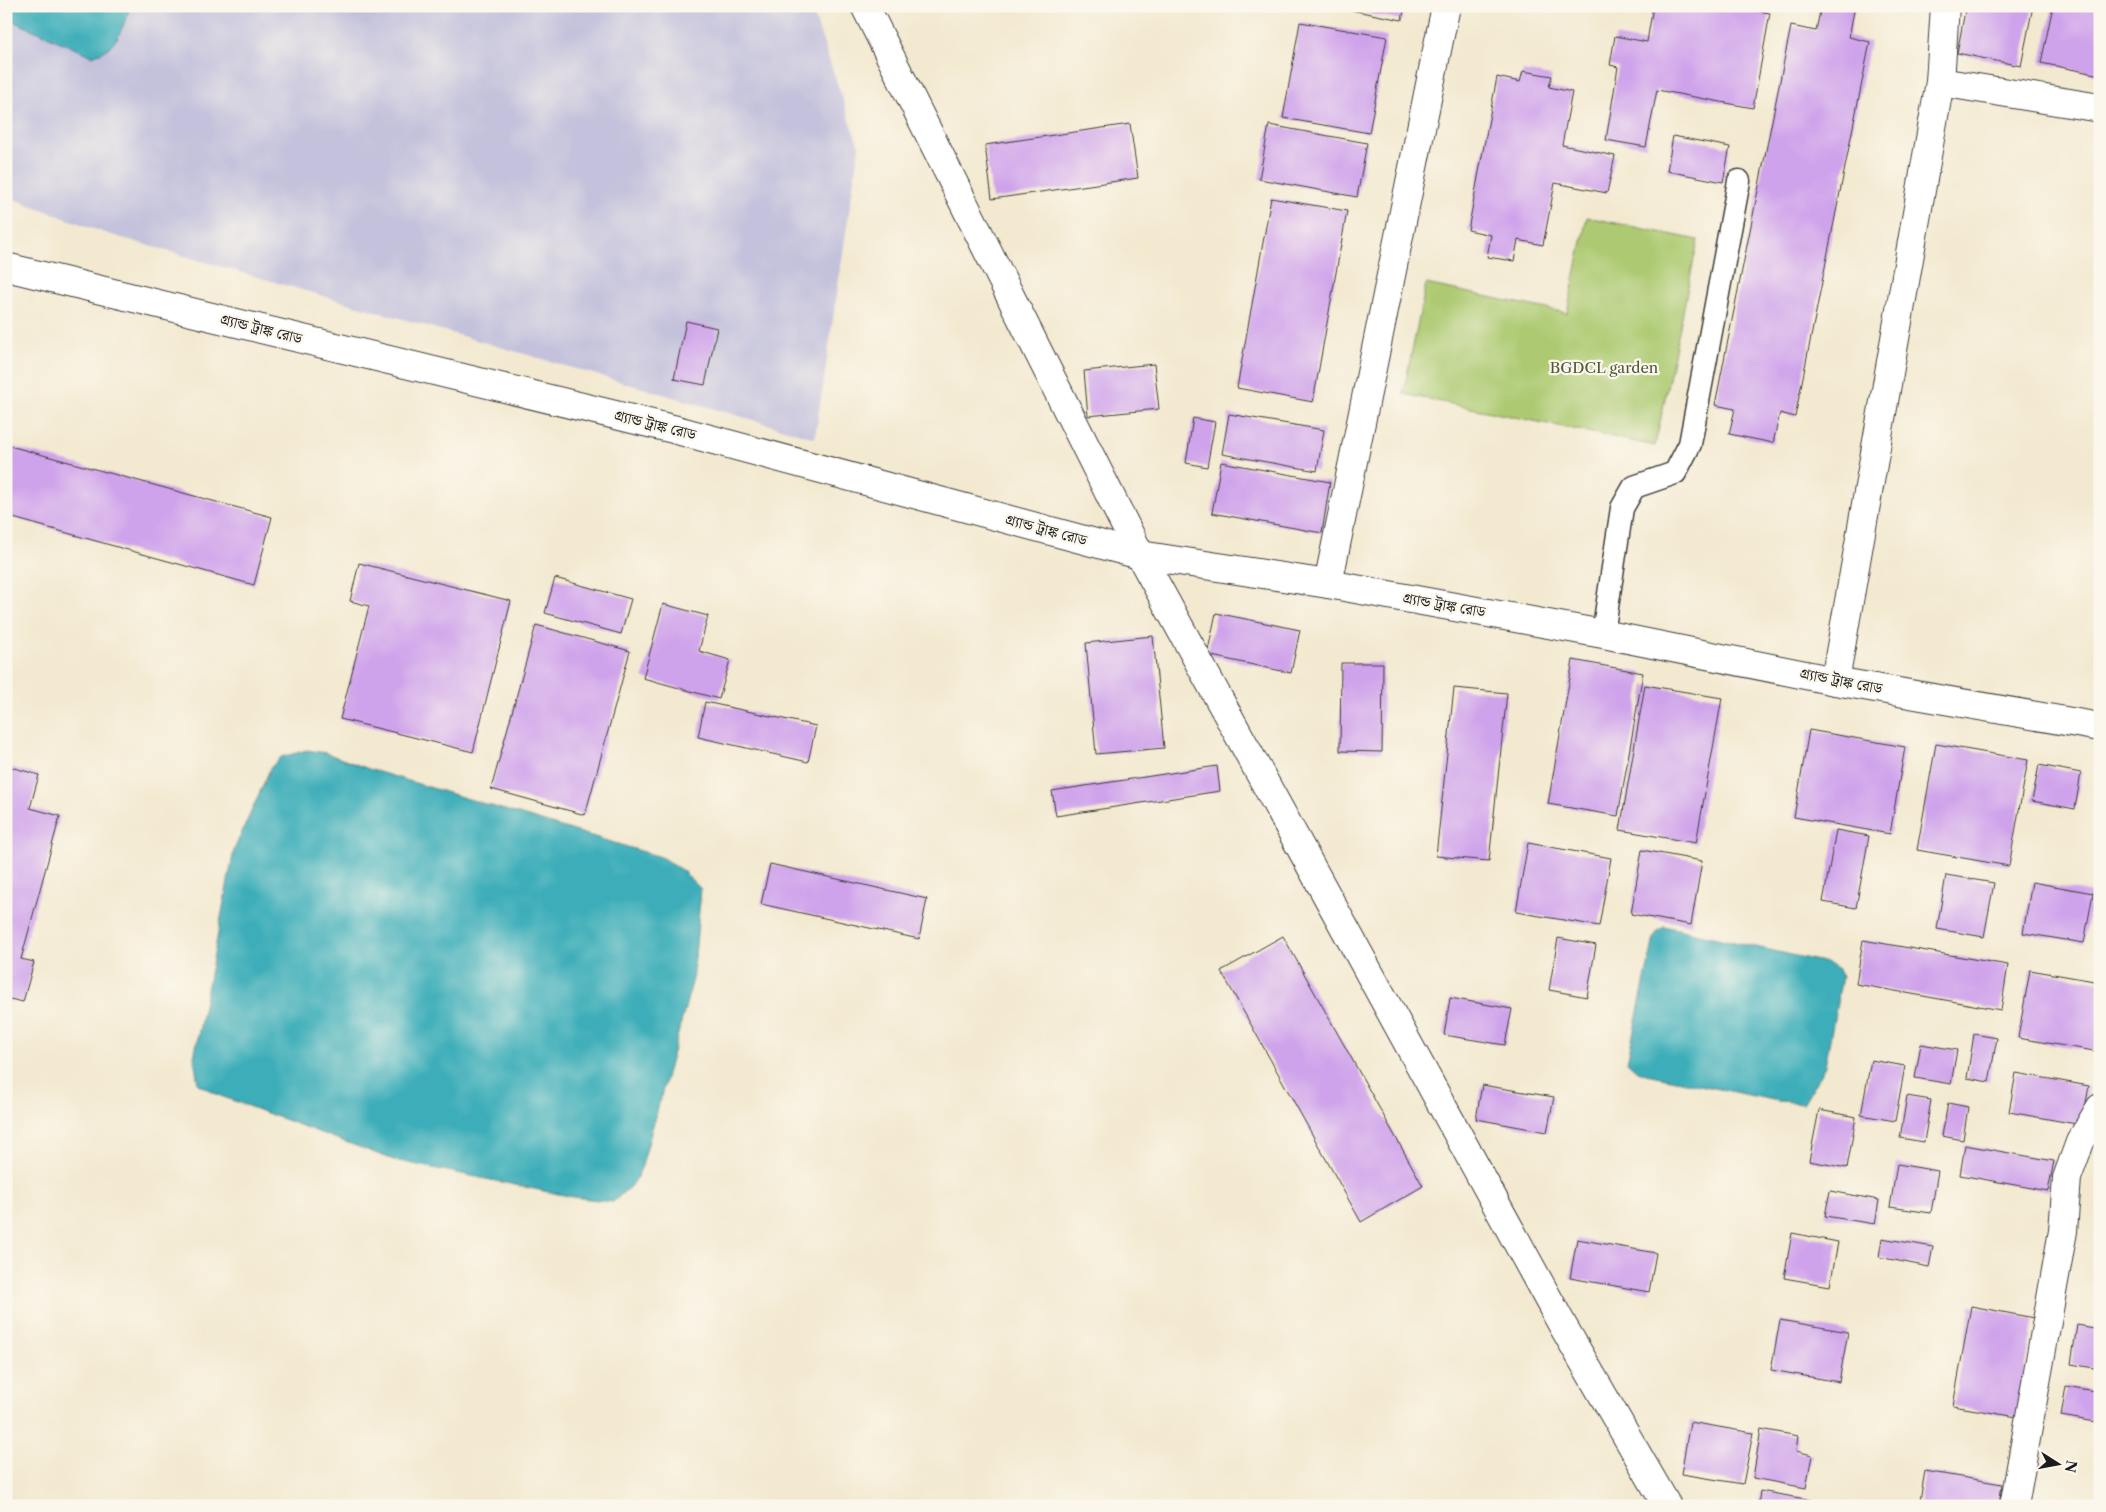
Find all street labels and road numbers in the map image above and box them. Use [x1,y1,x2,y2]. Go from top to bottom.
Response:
street label: গ্র্যান্ড ট্রাঙ্ক রোড [218,309,305,348]
street label: গ্র্যান্ড ট্রাঙ্ক রোড [612,405,699,444]
street label: গ্র্যান্ড ট্রাঙ্ক রোড [1003,510,1090,550]
street label: গ্র্যান্ড ট্রাঙ্ক রোড [1401,588,1488,621]
street label: গ্র্যান্ড ট্রাঙ্ক রোড [1798,663,1885,698]

